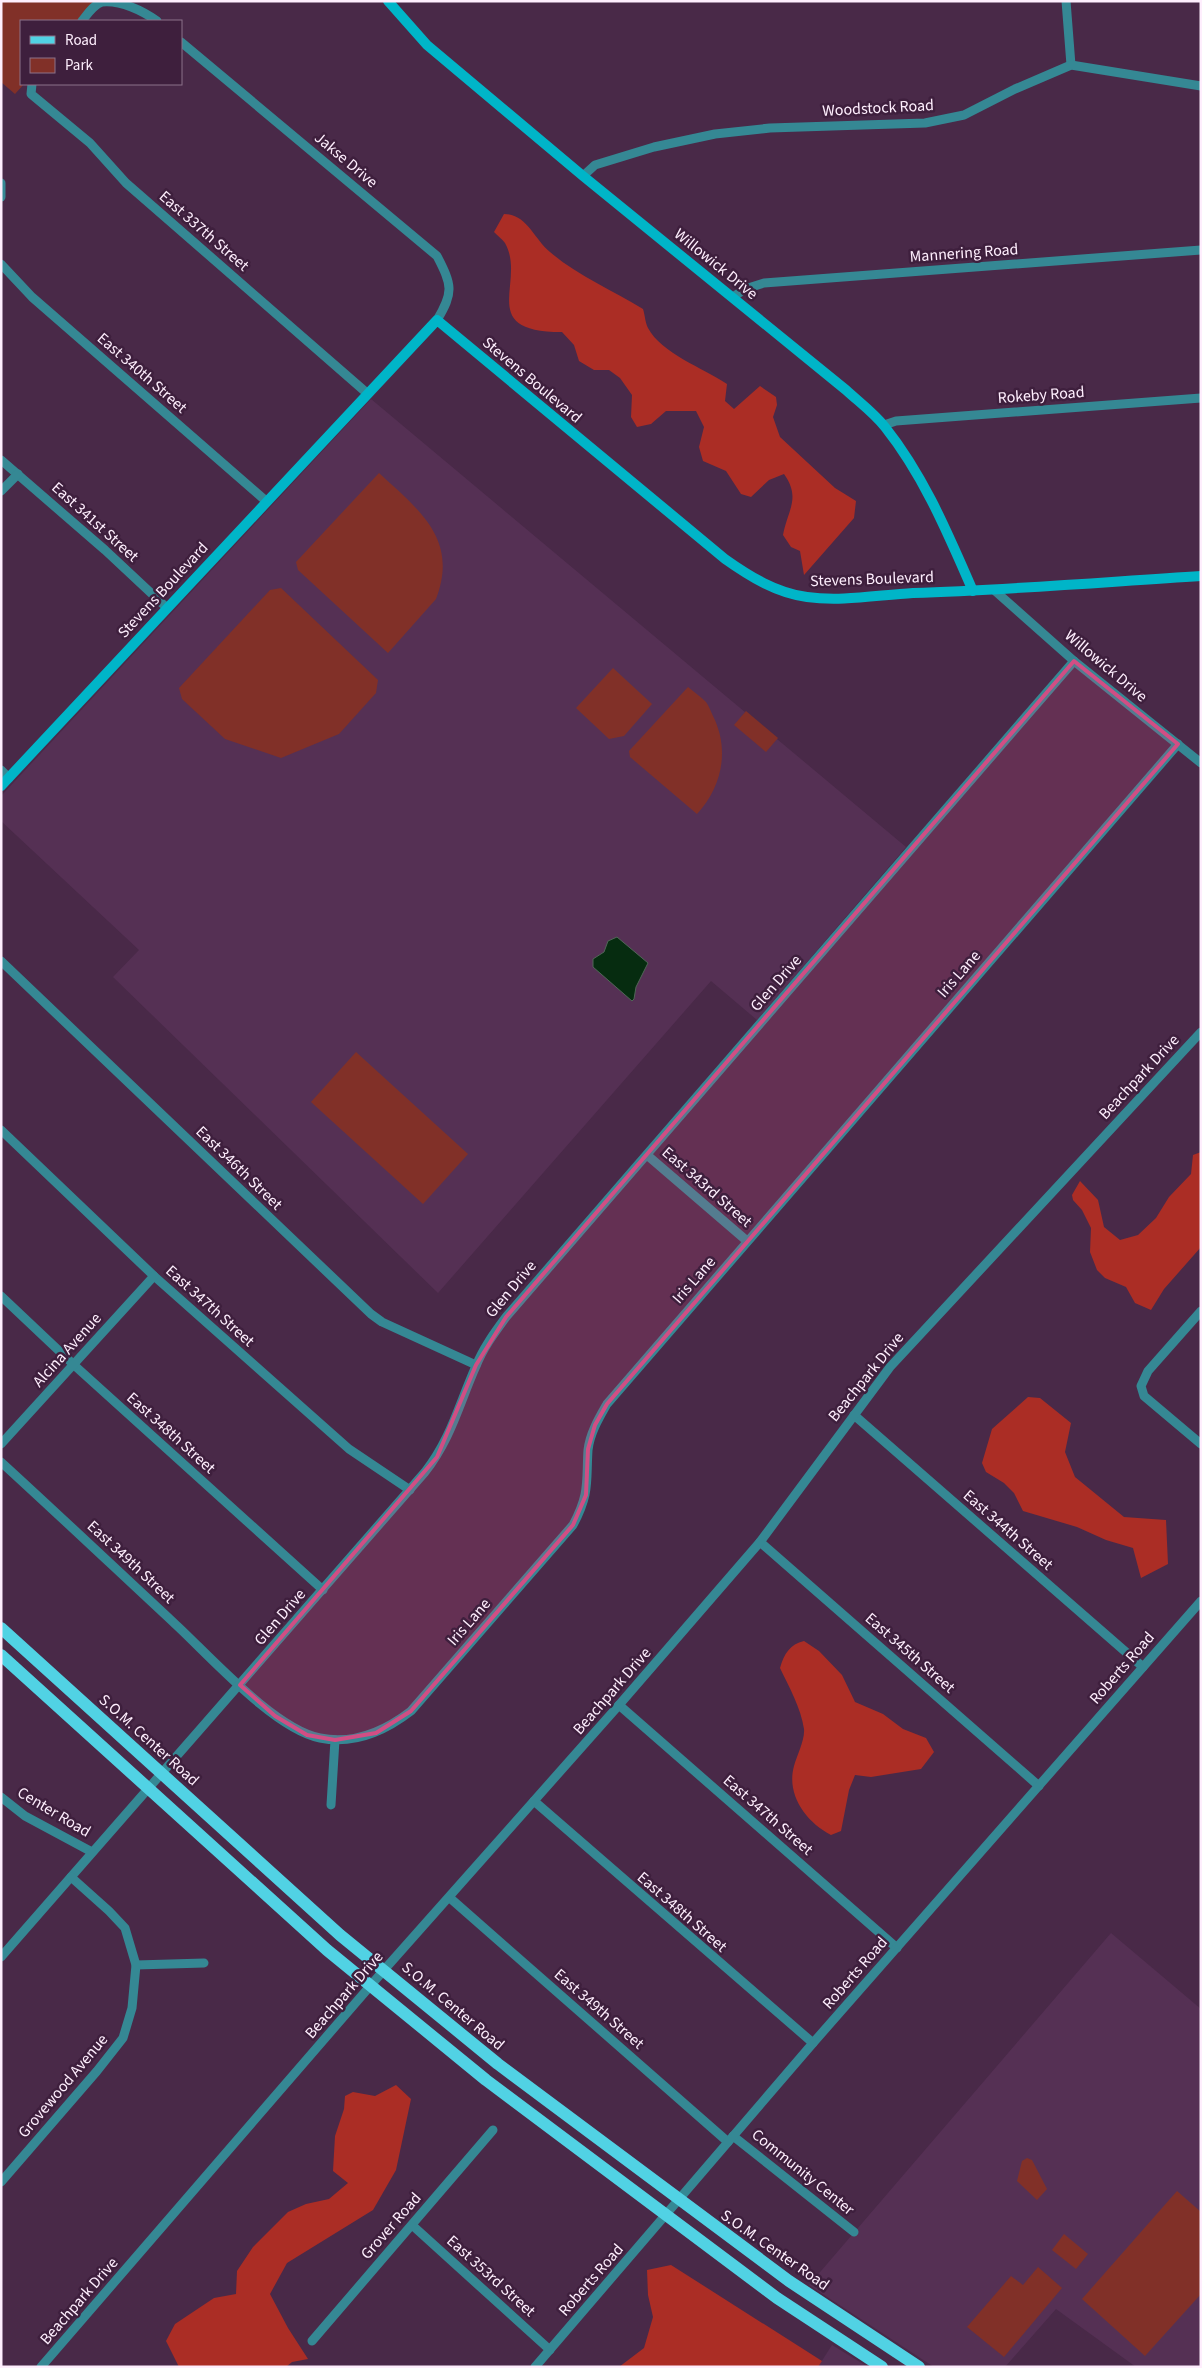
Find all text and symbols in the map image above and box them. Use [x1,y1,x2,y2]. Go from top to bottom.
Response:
legend [20,20,182,85]
text: Road [65,30,97,51]
text: Park [65,55,94,76]
street label: Woodstock Road [822,94,934,122]
street label: Jakse Drive [310,127,382,193]
street label: East 337th Street [154,186,254,277]
street label: Willowick Drive [670,223,763,305]
street label: Mannering Road [909,238,1019,268]
street label: East 340th Street [92,328,192,419]
street label: Stevens Boulevard [478,332,586,428]
street label: Rokeby Road [997,381,1085,409]
street label: East 341st Street [47,477,144,568]
street label: Stevens Boulevard [113,537,213,643]
street label: Stevens Boulevard [810,566,934,592]
street label: Willowick Drive [1060,625,1152,707]
street label: Iris Lane [932,946,986,1002]
street label: Glen Drive [745,950,807,1016]
street label: Beachpark Drive [1094,1029,1184,1124]
street label: East 346th Street [191,1121,288,1215]
street label: East 343rd Street [657,1142,757,1233]
street label: Iris Lane [667,1252,721,1308]
street label: Glen Drive [481,1256,541,1322]
street label: East 347th Street [161,1260,260,1352]
street label: Alcina Avenue [28,1308,106,1392]
street label: Beachpark Drive [823,1328,909,1426]
street label: East 348th Street [122,1387,221,1479]
street label: East 344th Street [958,1485,1058,1576]
street label: East 349th Street [82,1516,180,1609]
street label: Glen Drive [249,1584,311,1650]
street label: Iris Lane [442,1594,496,1650]
street label: East 345th Street [860,1608,960,1699]
street label: Roberts Road [1084,1627,1160,1709]
street label: Beachpark Drive [568,1643,656,1739]
street label: S.O.M. Center Road [94,1689,204,1791]
street label: East 347th Street [718,1770,818,1861]
street label: Center Road [13,1781,95,1843]
street label: East 348th Street [632,1867,732,1958]
street label: Roberts Road [817,1932,893,2014]
street label: Beachpark Drive [300,1947,388,2043]
street label: S.O.M. Center Road [397,1956,509,2056]
street label: East 349th Street [549,1964,649,2055]
street label: Grovewood Avenue [13,2029,113,2143]
street label: Community Center [747,2124,859,2221]
street label: Grover Road [356,2188,426,2264]
street label: S.O.M. Center Road [716,2204,834,2296]
street label: East 353rd Street [442,2230,541,2322]
street label: Roberts Road [553,2239,629,2321]
street label: Beachpark Drive [35,2253,123,2349]

